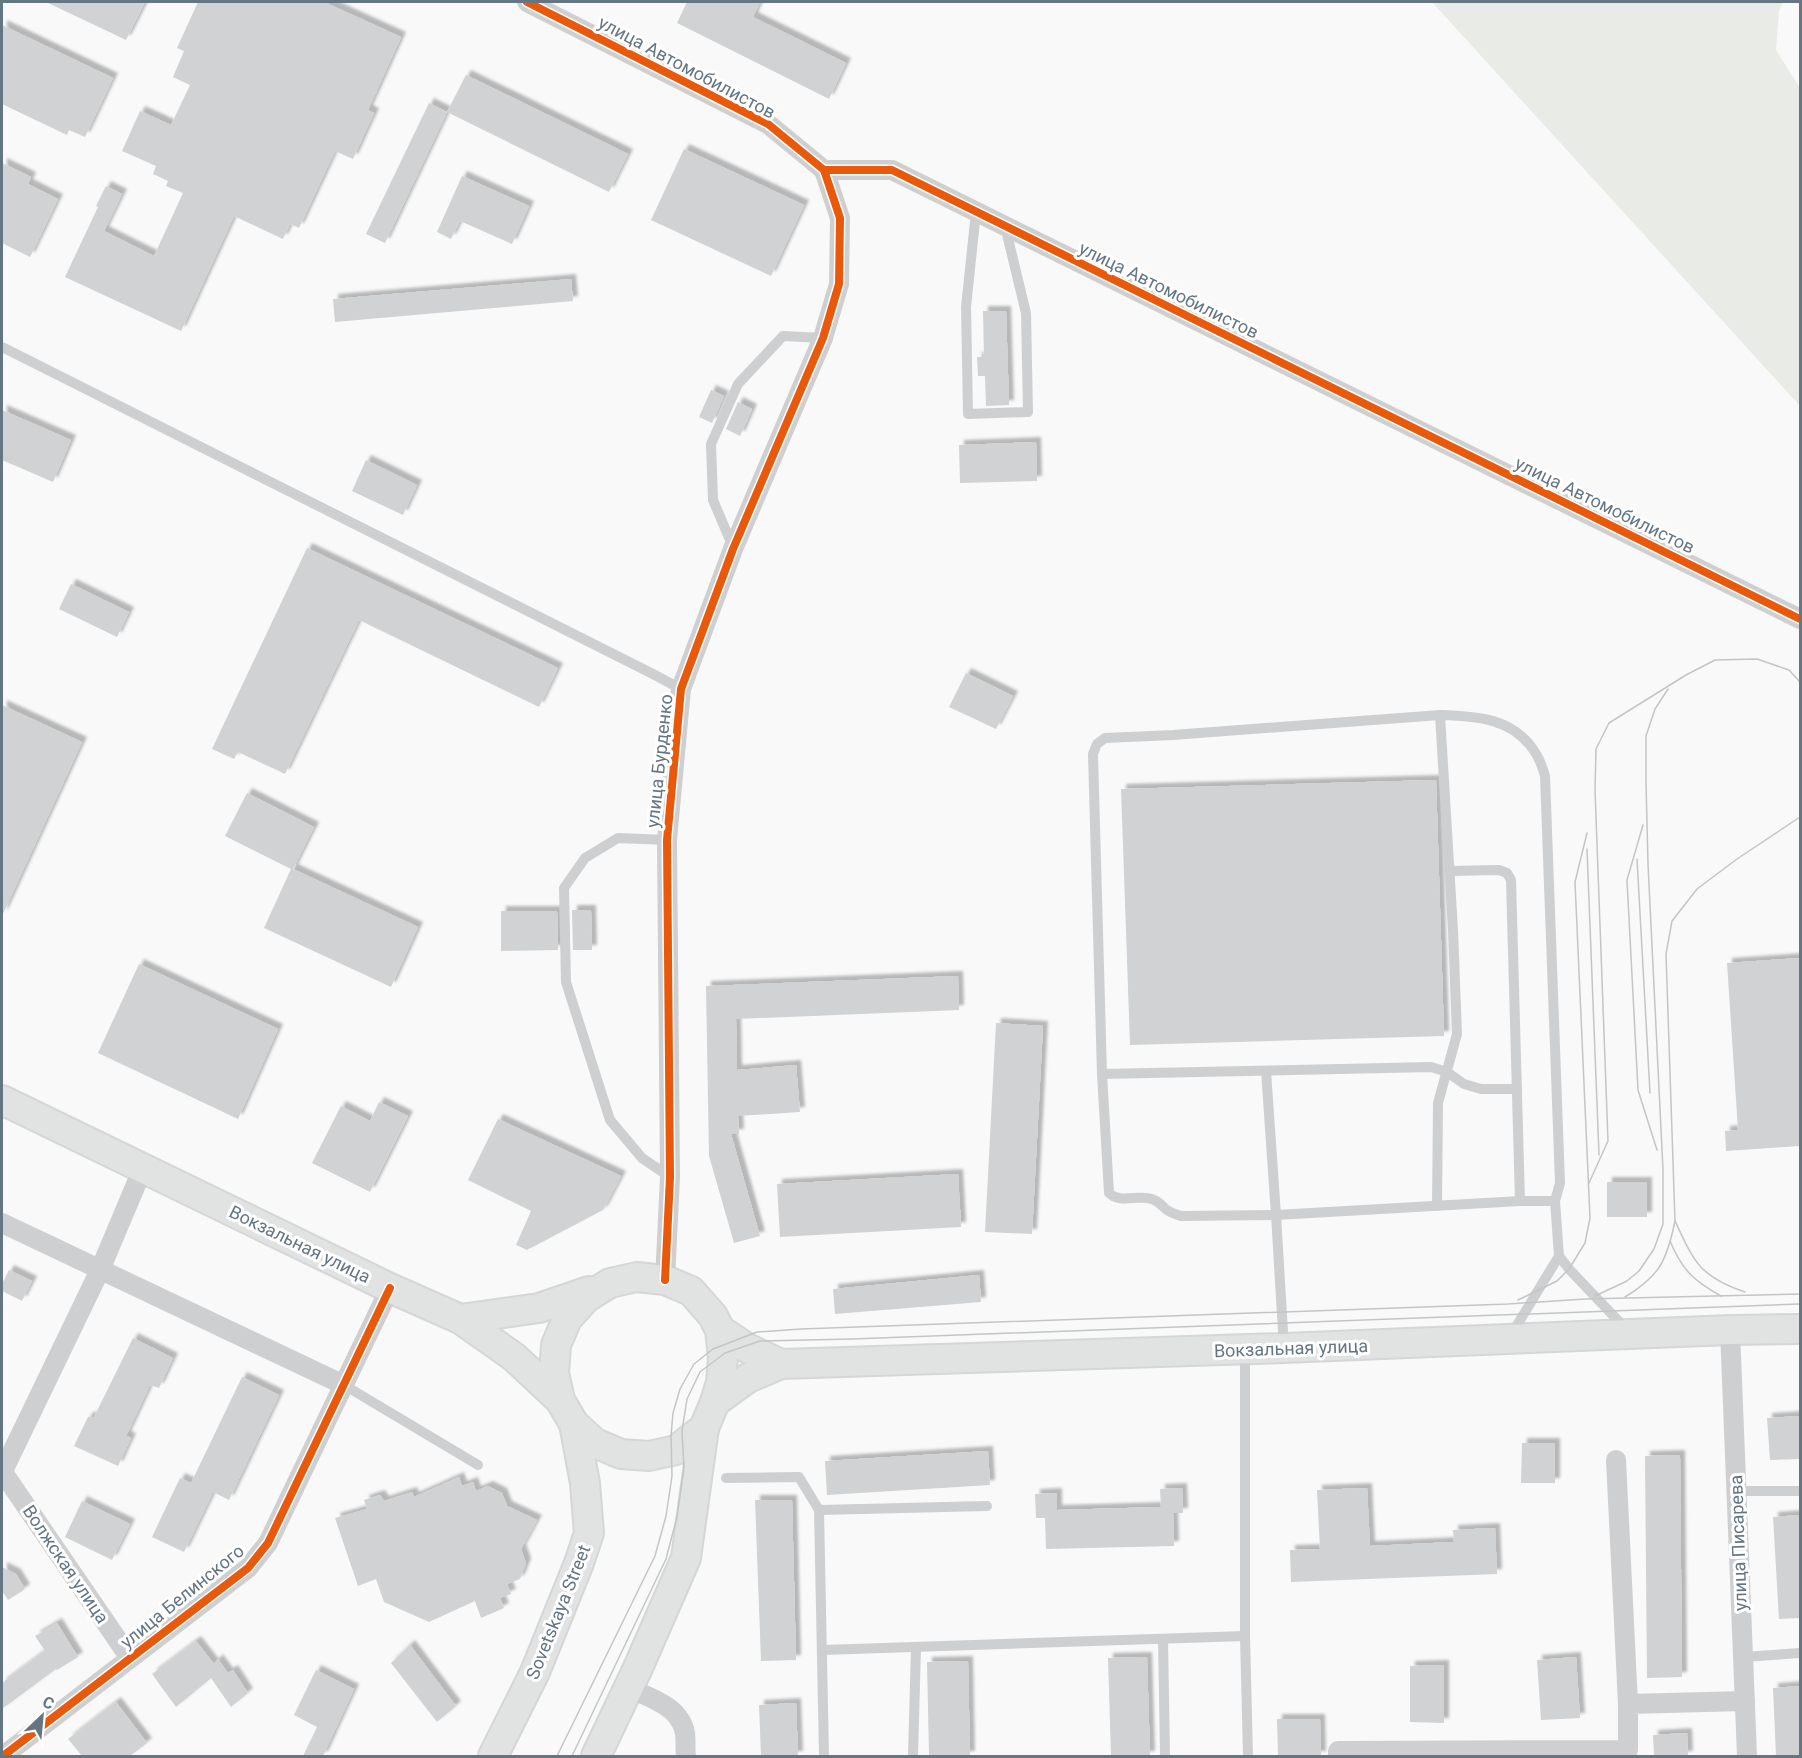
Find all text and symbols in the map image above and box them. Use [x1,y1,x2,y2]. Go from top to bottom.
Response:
street label: улица Автомобилистов [595,11,779,123]
street label: улица Автомобилистов [1076,237,1262,343]
street label: улица Автомобилистов [1512,452,1698,558]
street label: улица Бурденко [642,693,676,829]
street label: Вокзальная улица [226,1201,374,1287]
street label: Вокзальная улица [1214,1335,1368,1361]
street label: улица Писарева [1725,1475,1751,1611]
street label: Волжская улица [19,1501,113,1627]
street label: улица Белинского [116,1540,248,1652]
street label: Sovetskaya Street [521,1542,595,1682]
north arrow [12,1686,72,1746]
text: С [39,1692,57,1714]

